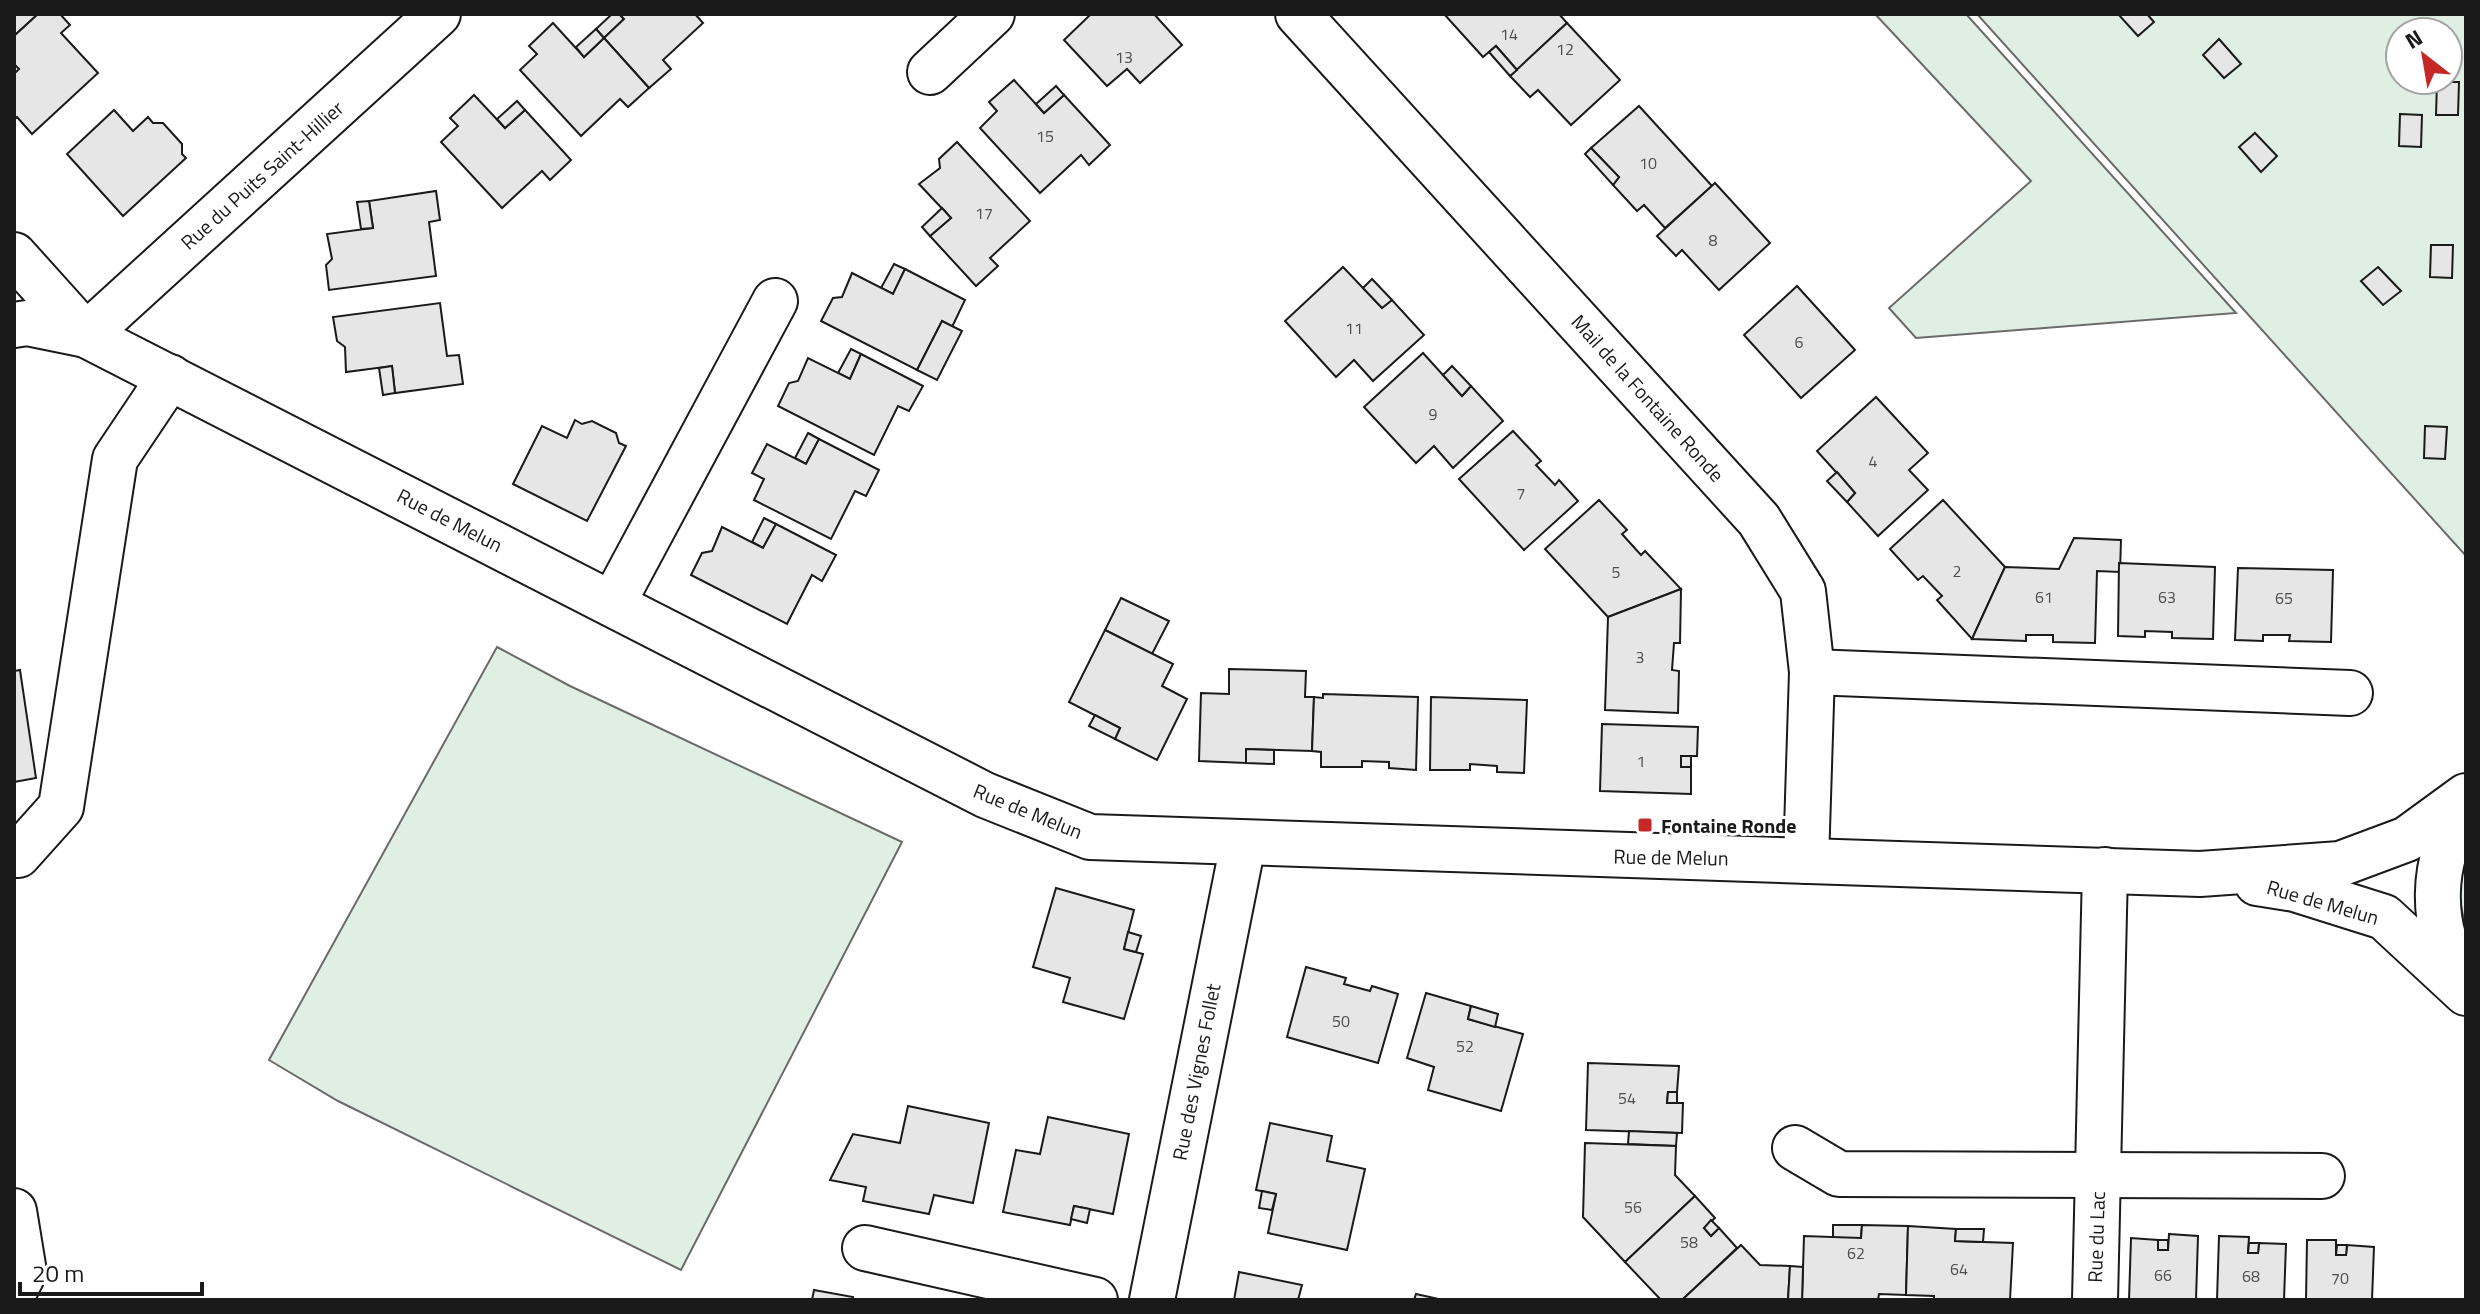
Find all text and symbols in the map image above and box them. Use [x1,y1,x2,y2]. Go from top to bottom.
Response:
north arrow [2384,16,2464,96]
text: N [2398,20,2429,57]
house number: 14 [1500,22,1518,46]
house number: 12 [1556,37,1574,61]
house number: 13 [1115,45,1133,69]
street label: Rue du Puits Saint-Hillier [173,93,351,257]
house number: 15 [1036,124,1054,148]
house number: 10 [1639,151,1657,175]
house number: 17 [975,201,993,225]
house number: 8 [1709,228,1718,252]
street label: Mail de la Fontaine Ronde [1564,307,1732,489]
house number: 11 [1345,316,1363,340]
house number: 6 [1795,330,1804,354]
house number: 9 [1429,402,1438,426]
house number: 4 [1869,449,1878,473]
street label: Rue de Melun [392,480,508,560]
house number: 7 [1517,481,1525,505]
house number: 2 [1953,559,1961,583]
house number: 5 [1612,560,1621,584]
house number: 61 [2035,585,2053,609]
house number: 63 [2158,585,2176,609]
house number: 65 [2275,586,2293,610]
house number: 3 [1636,645,1644,669]
house number: 1 [1637,749,1645,773]
street label: Rue de Melun [969,775,1087,847]
place label: Fontaine Ronde [1661,810,1796,841]
marker: Fontaine Ronde [1636,816,1654,834]
street label: Rue de Melun [1613,840,1729,874]
street label: Rue de Melun [2263,871,2383,933]
street label: Rue des Vignes Follet [1164,981,1228,1163]
house number: 50 [1332,1009,1350,1033]
house number: 52 [1456,1034,1474,1058]
house number: 54 [1618,1086,1636,1110]
street label: Rue du Lac [2079,1191,2113,1283]
house number: 56 [1624,1195,1642,1219]
house number: 58 [1680,1230,1698,1254]
house number: 62 [1847,1241,1865,1265]
scale bar [20,1246,202,1296]
text: 20 m [32,1255,84,1291]
house number: 64 [1950,1257,1968,1281]
house number: 66 [2154,1263,2172,1287]
house number: 68 [2242,1264,2260,1288]
house number: 70 [2331,1266,2349,1290]

